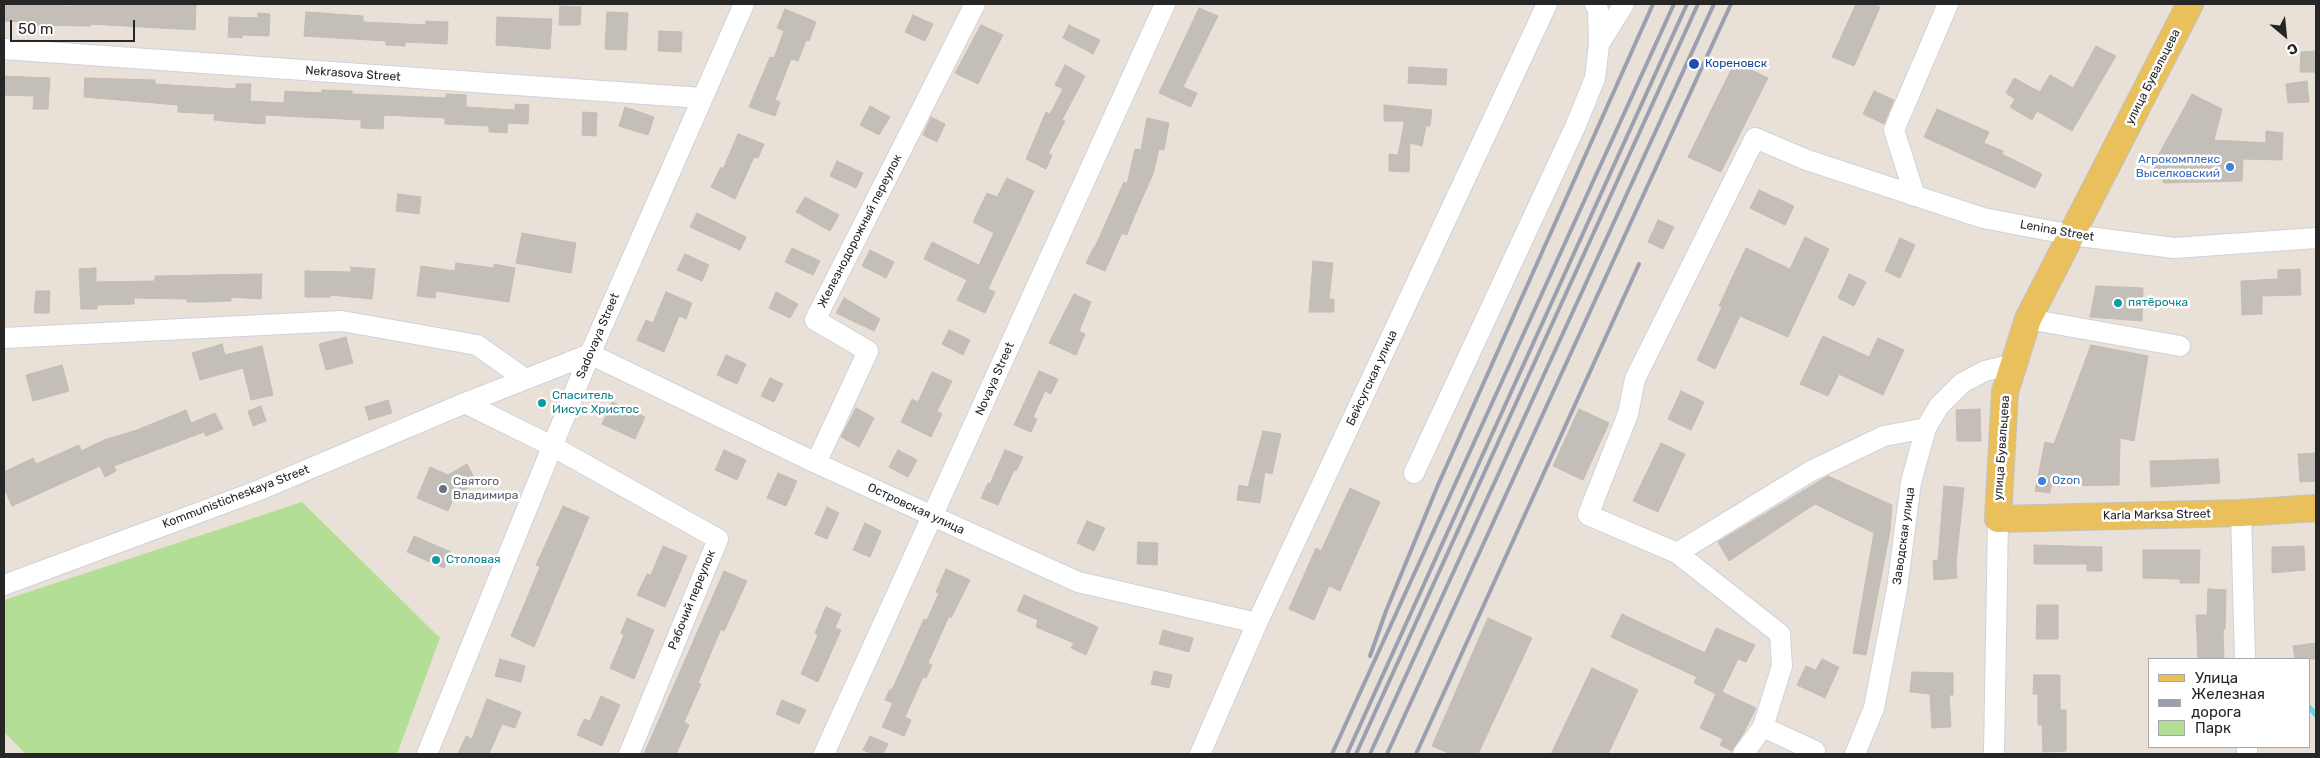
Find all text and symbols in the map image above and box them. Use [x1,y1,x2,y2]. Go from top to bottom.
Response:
scale bar [12,10,138,42]
north arrow [2260,10,2310,60]
text: 50 m [18,20,53,38]
street label: улица Бувальцева [2123,27,2183,127]
text: С [2284,39,2301,58]
marker: Кореновск [1687,57,1701,71]
place label: Кореновск [1705,57,1767,71]
street label: Nekrasova Street [305,63,401,85]
street label: Железнодорожный переулок [815,152,905,310]
place label: Агрокомплекс Выселковский [2136,153,2220,181]
marker: Агрокомплекс Выселковский [2224,161,2236,173]
street label: Lenina Street [2019,217,2095,245]
street label: Sadovaya Street [574,291,622,381]
place label: пятёрочка [2128,296,2188,310]
marker: пятёрочка [2112,297,2124,309]
street label: Бейсугская улица [1344,328,1400,428]
street label: Novaya Street [972,340,1018,418]
place label: Спаситель Иисус Христос [552,389,639,417]
street label: улица Бувальцева [1991,395,2013,501]
marker: Спаситель Иисус Христос [536,397,548,409]
street label: Kommunisticheskaya Street [161,462,311,532]
place label: Ozon [2052,474,2080,488]
place label: Святого Владимира [453,475,518,503]
marker: Ozon [2036,475,2048,487]
street label: Островская улица [865,480,967,538]
marker: Святого Владимира [437,483,449,495]
street label: Заводская улица [1890,486,1918,586]
street label: Karla Marksa Street [2103,507,2211,523]
street label: Рабочий переулок [665,548,719,652]
place label: Столовая [446,553,501,567]
marker: Столовая [430,554,442,566]
legend [2148,658,2310,748]
text: Улица [2195,669,2238,687]
text: Железная дорога [2191,685,2265,721]
text: Парк [2195,719,2231,737]

